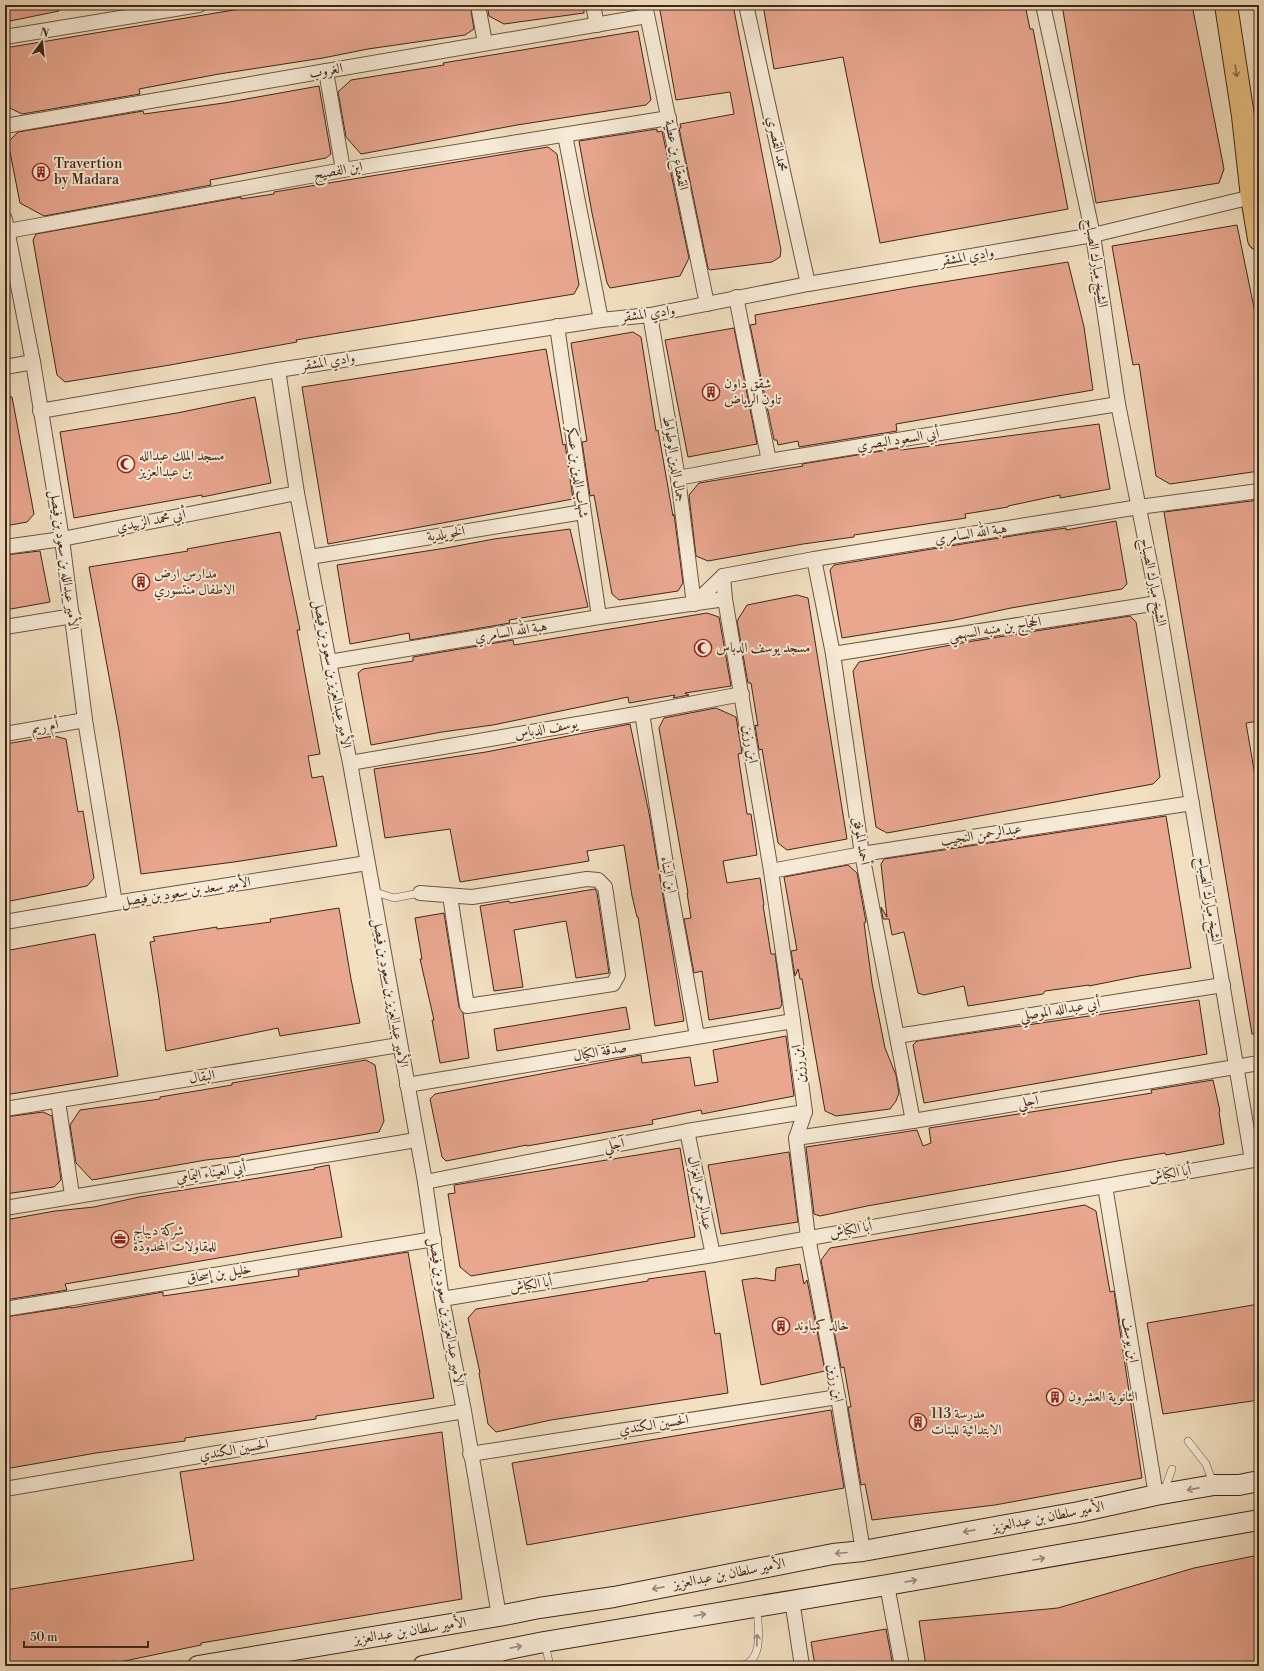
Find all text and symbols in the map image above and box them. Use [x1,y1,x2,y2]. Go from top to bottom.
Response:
north arrow [22,22,62,62]
text: N [38,25,51,41]
street label: الغروب [308,59,344,83]
one-way arrow [1232,64,1240,77]
street label: محمد القصري [760,115,792,174]
street label: القعقاع بن عطية [658,118,692,192]
place label: Travertion by Madara [54,155,123,189]
street label: ابن الفصيح [312,158,365,187]
building icon: Travertion by Madara [31,162,51,182]
street label: الشيخ مبارك الصباح [1077,217,1112,309]
street label: وادي المشقر [937,243,996,273]
street label: وادي المشقر [618,301,677,329]
street label: وادي المشقر [298,349,357,377]
place label: شقق داون تاون الرياض [724,375,781,409]
building icon: شقق داون تاون الرياض [701,382,721,402]
street label: جمال الدين الوطواط [658,415,690,503]
street label: أبي السعود البصري [855,422,942,457]
street label: شهاب الدين بن عسكر [561,423,592,519]
place label: مسجد الملك عبدالله بن عبدالعزيز [137,447,224,481]
mosque icon: مسجد الملك عبدالله بن عبدالعزيز [116,454,136,474]
street label: الأمير عبدالله بن سعود بن فيصل [44,488,85,631]
street label: أبي محمد الزبيدي [114,503,188,539]
street label: هبة الله السامري [933,516,1009,551]
street label: الخويلدية [426,522,466,546]
street label: الشيخ مبارك الصباح [1133,536,1170,628]
place label: مدارس ارض الاطفال منتسوري [154,565,235,601]
building icon: مدارس ارض الاطفال منتسوري [131,572,151,592]
street label: الأمير عبدالعزيز بن سعود بن فيصل [308,598,357,750]
street label: الحجاج بن منبه السهمي [947,613,1043,648]
street label: هبة الله السامري [473,614,549,649]
mosque icon: مسجد يوسف الدباس [693,638,713,658]
place label: مسجد يوسف الدباس [716,639,810,657]
street label: أم ريم [30,714,61,741]
street label: يوسف الدباس [513,714,580,743]
street label: ابن رزين [738,724,762,764]
street label: أحمد الموفق [848,815,876,867]
street label: عبدالرحمن النجيب [939,820,1023,850]
street label: ابن البناء [656,855,680,895]
street label: الشيخ مبارك الصباح [1189,855,1226,947]
street label: الأمير سعد بن سعود بن فيصل [120,871,252,912]
street label: الأمير عبدالعزيز بن سعود بن فيصل [367,917,414,1069]
street label: أبي عبدالله الموصلي [1018,993,1103,1028]
street label: صدقة الكيال [572,1038,628,1066]
street label: ابن رزين [788,1044,810,1084]
street label: البقال [188,1066,216,1088]
street label: آجلي [1016,1091,1042,1115]
street label: آجلي [602,1134,628,1159]
street label: عبدالرحمن الغزال [683,1154,717,1232]
street label: أبي العيناء اليمامي [174,1156,248,1189]
street label: أبا الكباش [1147,1159,1193,1187]
street label: أبا الكباش [828,1215,874,1243]
place label: شركة ديباج للمقاولات المحدودة [133,1222,216,1256]
office icon: شركة ديباج للمقاولات المحدودة [110,1229,130,1249]
street label: الأمير عبدالعزيز بن سعود بن فيصل [423,1236,470,1388]
street label: خليل بن إسحاق [185,1260,253,1289]
street label: أبا الكباش [508,1271,554,1297]
building icon: خالد كمباوند [771,1316,791,1336]
street label: ابن يوسف [1118,1316,1142,1364]
place label: خالد كمباوند [794,1317,849,1335]
street label: ابن رزين [823,1362,847,1404]
building icon: الثانوية العشرون [1045,1387,1065,1407]
place label: الثانوية العشرون [1068,1388,1137,1406]
place label: مدرسة 113 الابتدائية للبنات [931,1405,1002,1439]
street label: الحسين الكندي [618,1411,690,1441]
building icon: مدرسة 113 الابتدائية للبنات [908,1412,928,1432]
street label: الحسين الكندي [198,1435,271,1467]
one-way arrow [1187,1486,1200,1494]
street label: الأمير سلطان بن عبدالعزيز [988,1495,1106,1537]
one-way arrow [963,1528,976,1536]
one-way arrow [835,1550,848,1557]
street label: الأمير سلطان بن عبدالعزيز [669,1552,787,1594]
one-way arrow [1032,1554,1045,1562]
one-way arrow [904,1577,917,1585]
one-way arrow [652,1584,665,1592]
street label: الأمير سلطان بن عبدالعزيز [350,1611,468,1649]
one-way arrow [693,1611,706,1619]
scale bar [24,1623,148,1649]
text: 50 m [30,1630,58,1645]
one-way arrow [754,1634,761,1647]
one-way arrow [510,1643,523,1651]

